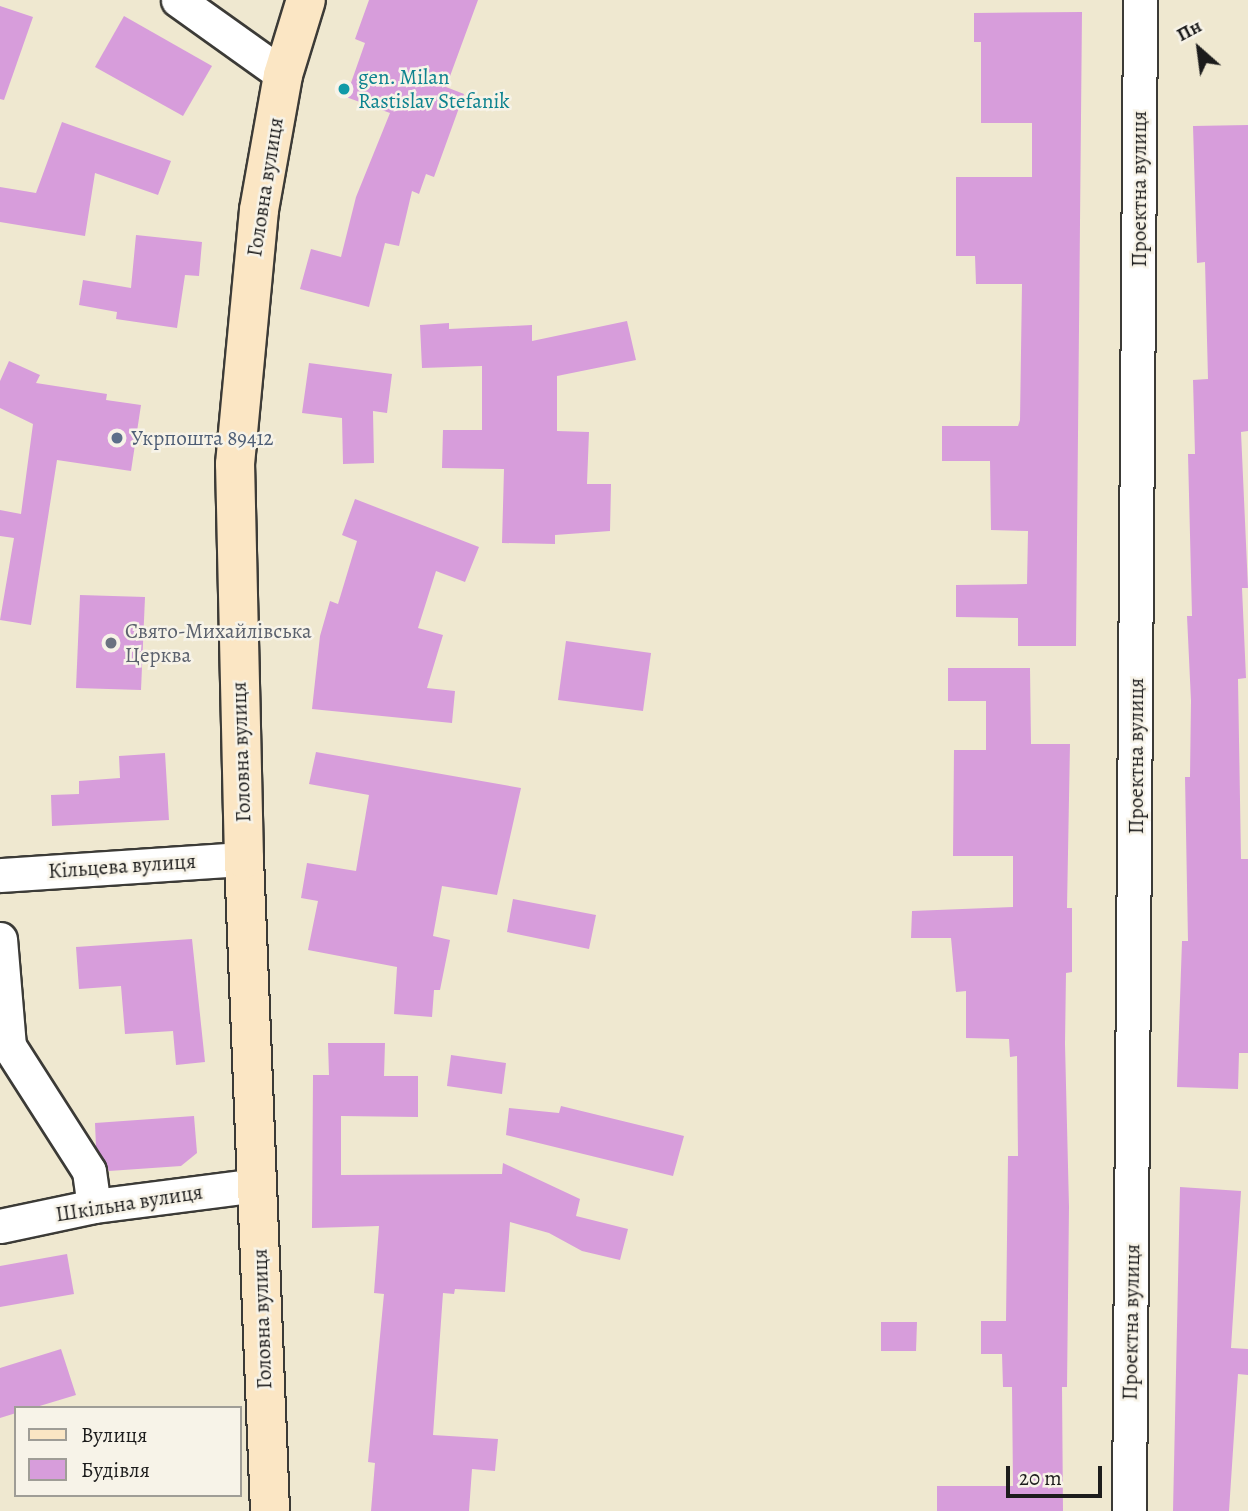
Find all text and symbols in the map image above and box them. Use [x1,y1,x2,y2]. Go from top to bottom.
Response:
text: Пн [1172,13,1206,48]
north arrow [1164,14,1234,84]
place label: gen. Milan Rastislav Stefanik [358,64,510,114]
marker: gen. Milan Rastislav Stefanik [336,81,352,97]
street label: Проектна вулиця [1126,111,1152,267]
street label: Головна вулиця [242,116,288,258]
place label: Укрпошта 89412 [131,425,274,451]
marker: Укрпошта 89412 [109,430,125,446]
place label: Свято-Михайлівська Церква [125,618,312,668]
marker: Свято-Михайлівська Церква [103,635,119,651]
street label: Проектна вулиця [1123,678,1149,834]
street label: Головна вулиця [226,681,256,823]
street label: Кільцева вулиця [47,848,197,884]
street label: Шкільна вулиця [54,1179,204,1227]
street label: Проектна вулиця [1117,1244,1145,1400]
street label: Головна вулиця [247,1248,277,1390]
legend [14,1406,242,1497]
text: Вулиця [81,1421,147,1449]
scale bar [1010,1452,1106,1496]
text: Будівля [81,1456,150,1484]
text: 20 m [1019,1464,1062,1492]

